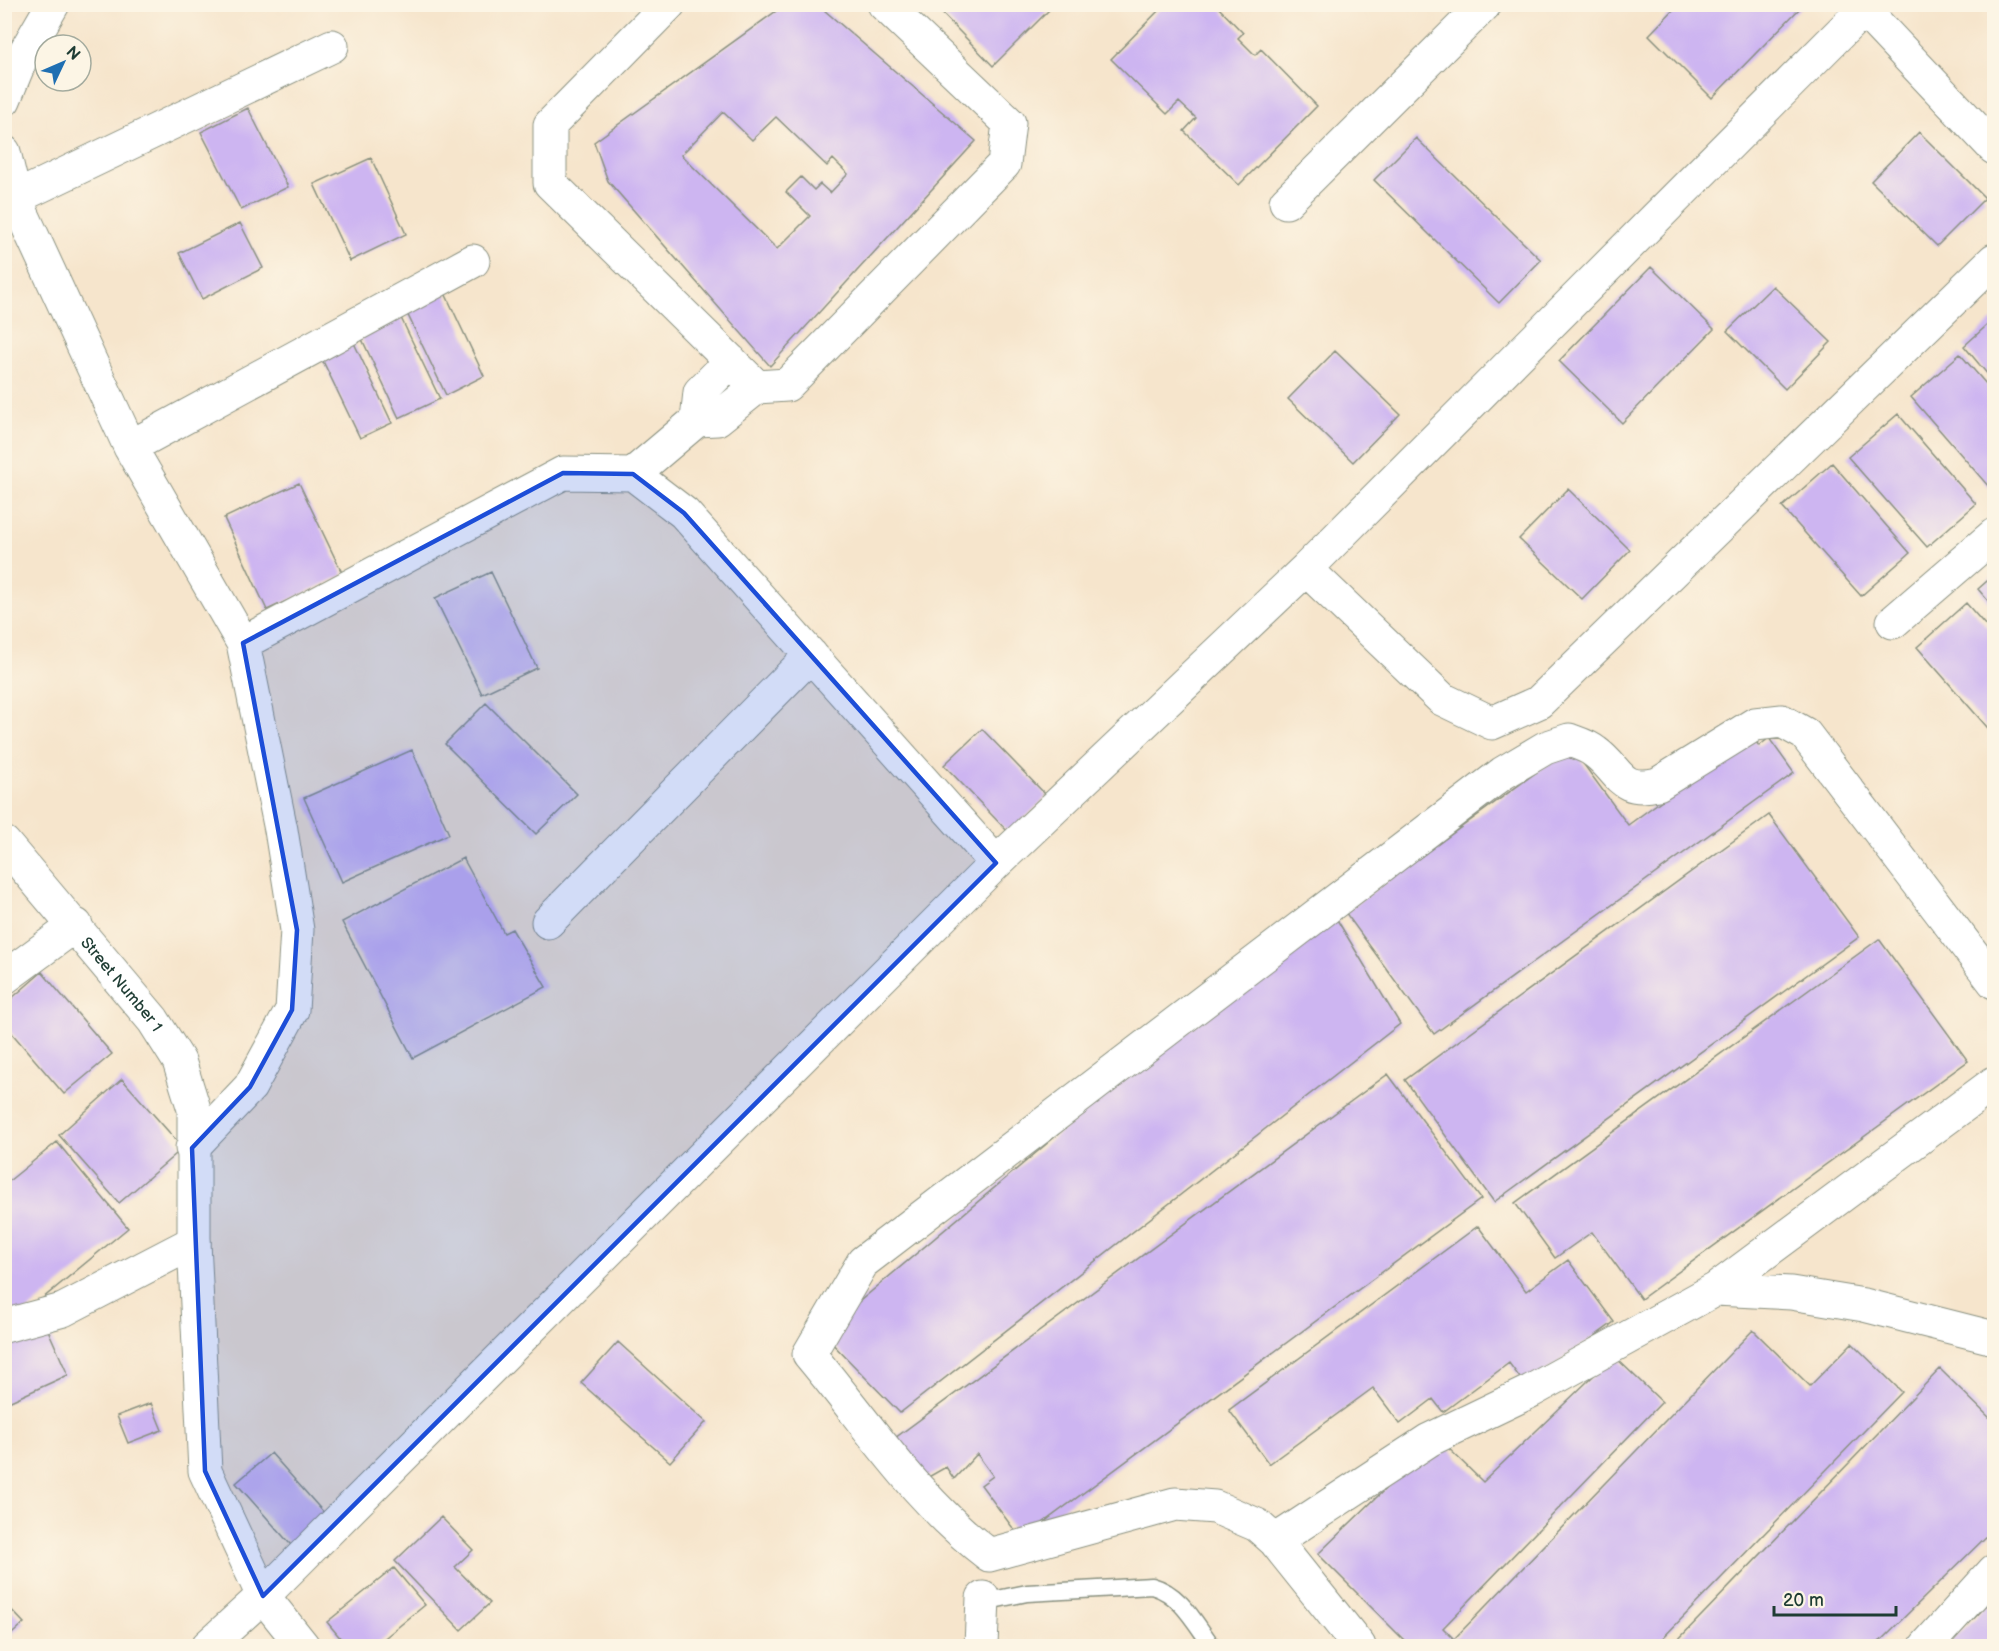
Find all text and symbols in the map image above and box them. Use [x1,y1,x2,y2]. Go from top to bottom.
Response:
north arrow [33,33,93,93]
text: N [62,43,84,65]
street label: Street Number 1 [76,934,166,1036]
scale bar [1774,1579,1896,1617]
text: 20 m [1783,1590,1824,1611]

